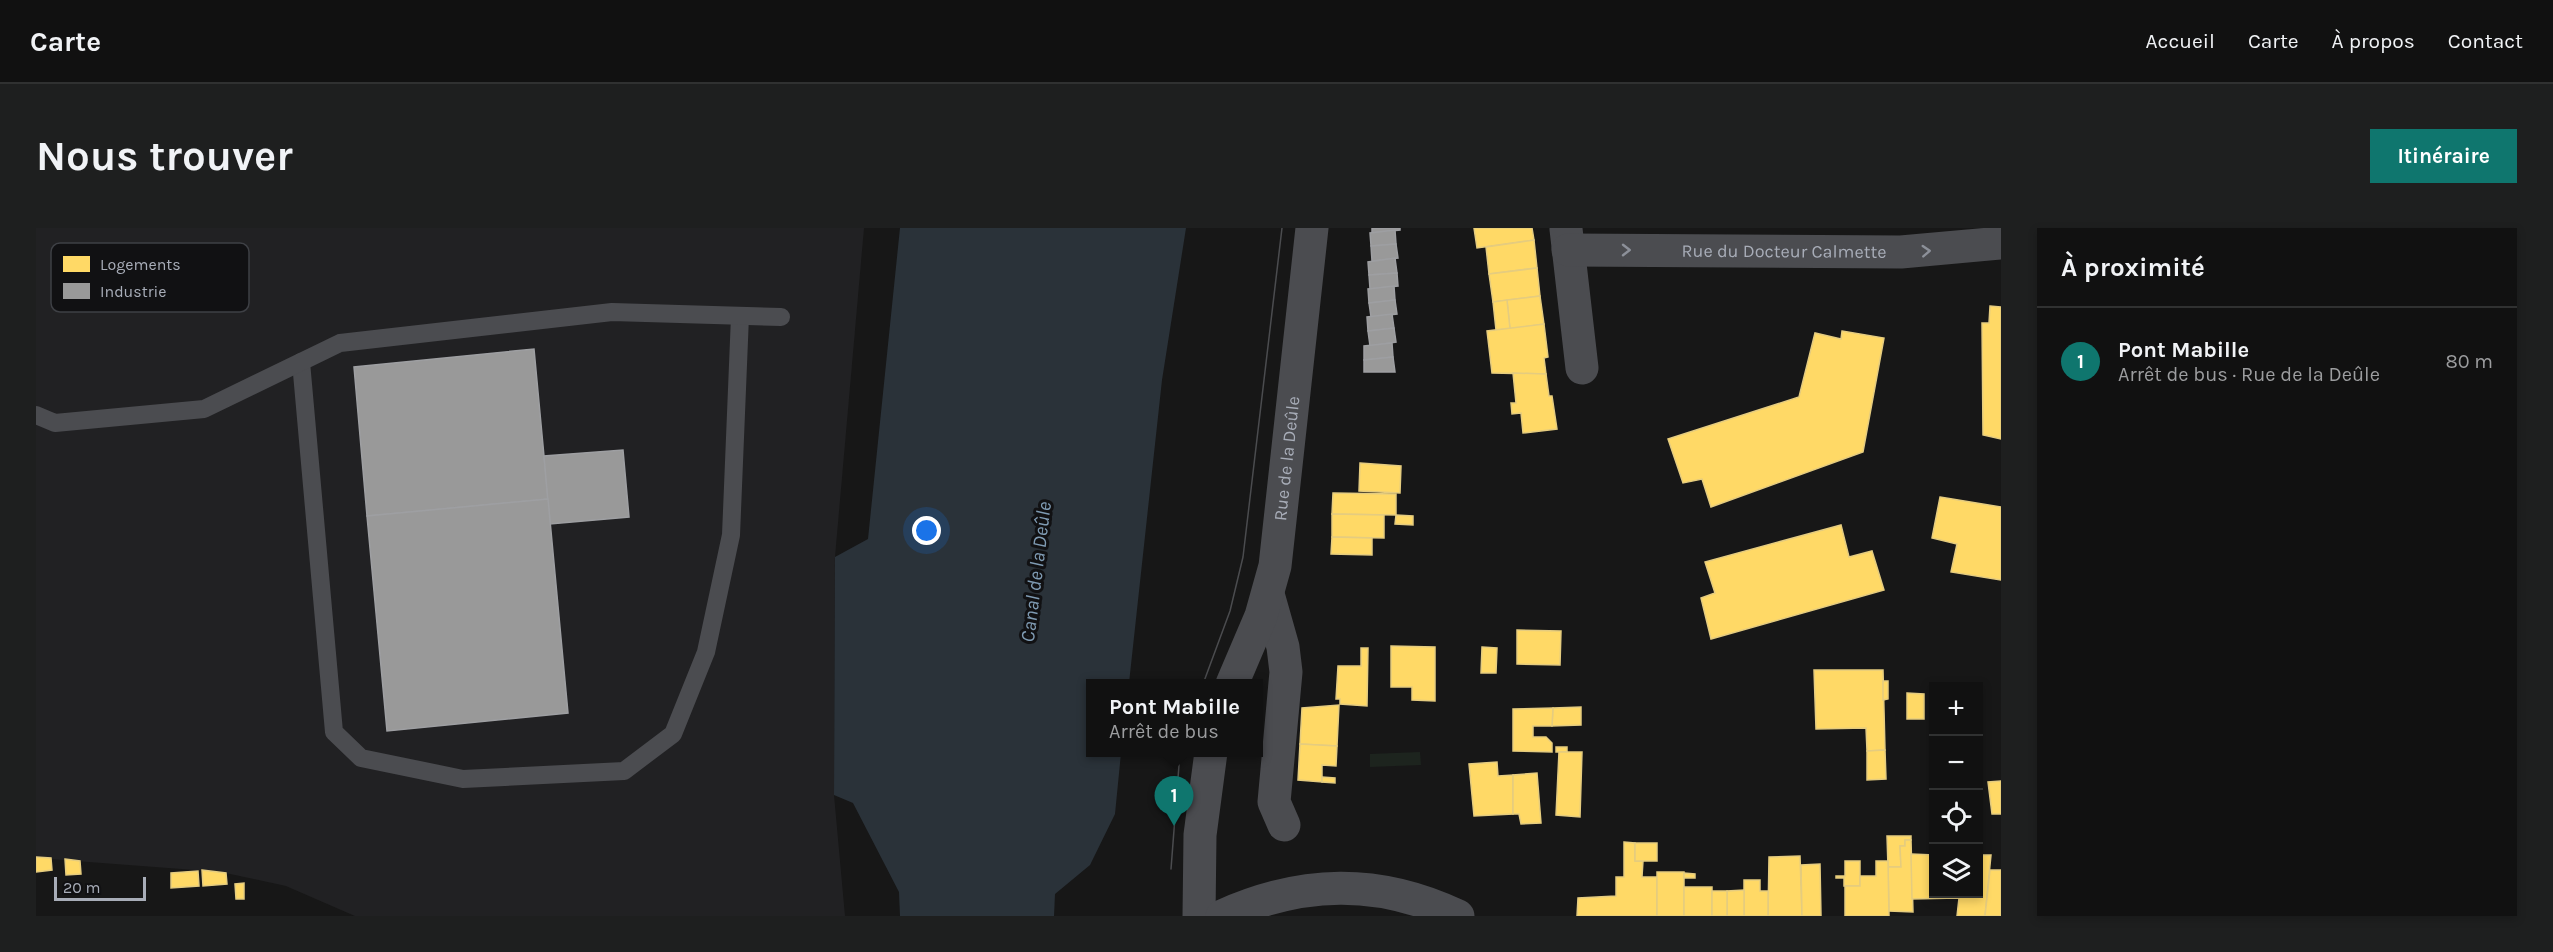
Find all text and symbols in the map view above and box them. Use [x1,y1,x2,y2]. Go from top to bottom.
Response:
text: Carte [30,25,101,58]
text: Accueil [2146,29,2215,53]
text: Carte [2248,29,2299,53]
text: À propos [2332,29,2415,53]
text: Contact [2448,29,2523,53]
button: Itinéraire [2370,129,2517,183]
text: Nous trouver [36,131,293,181]
street label: Rue du Docteur Calmette [1681,240,1887,263]
legend [51,243,249,312]
one-way arrow [1622,244,1631,256]
one-way arrow [1922,245,1931,258]
text: À proximité [2061,252,2205,283]
text: Logements [100,255,181,274]
text: Industrie [100,282,167,301]
text: Pont Mabille [2118,337,2249,363]
text: 1 [2077,350,2084,373]
text: 80 m [2445,350,2493,373]
text: Arrêt de bus · Rue de la Deûle [2118,363,2380,386]
street label: Rue de la Deûle [1269,395,1305,522]
water label: Canal de la Deûle [1016,500,1056,644]
your location [912,516,941,545]
popup [1086,679,1263,757]
map controls [1929,682,1983,898]
button: + [1929,682,1983,736]
text: Pont Mabille [1109,694,1240,720]
text: Arrêt de bus [1109,720,1219,743]
button: − [1929,736,1983,790]
pin: 1 [1154,776,1194,826]
button: locate [1929,790,1983,844]
button: layers [1929,844,1983,898]
scale bar [54,874,146,902]
text: 20 m [63,878,101,897]

